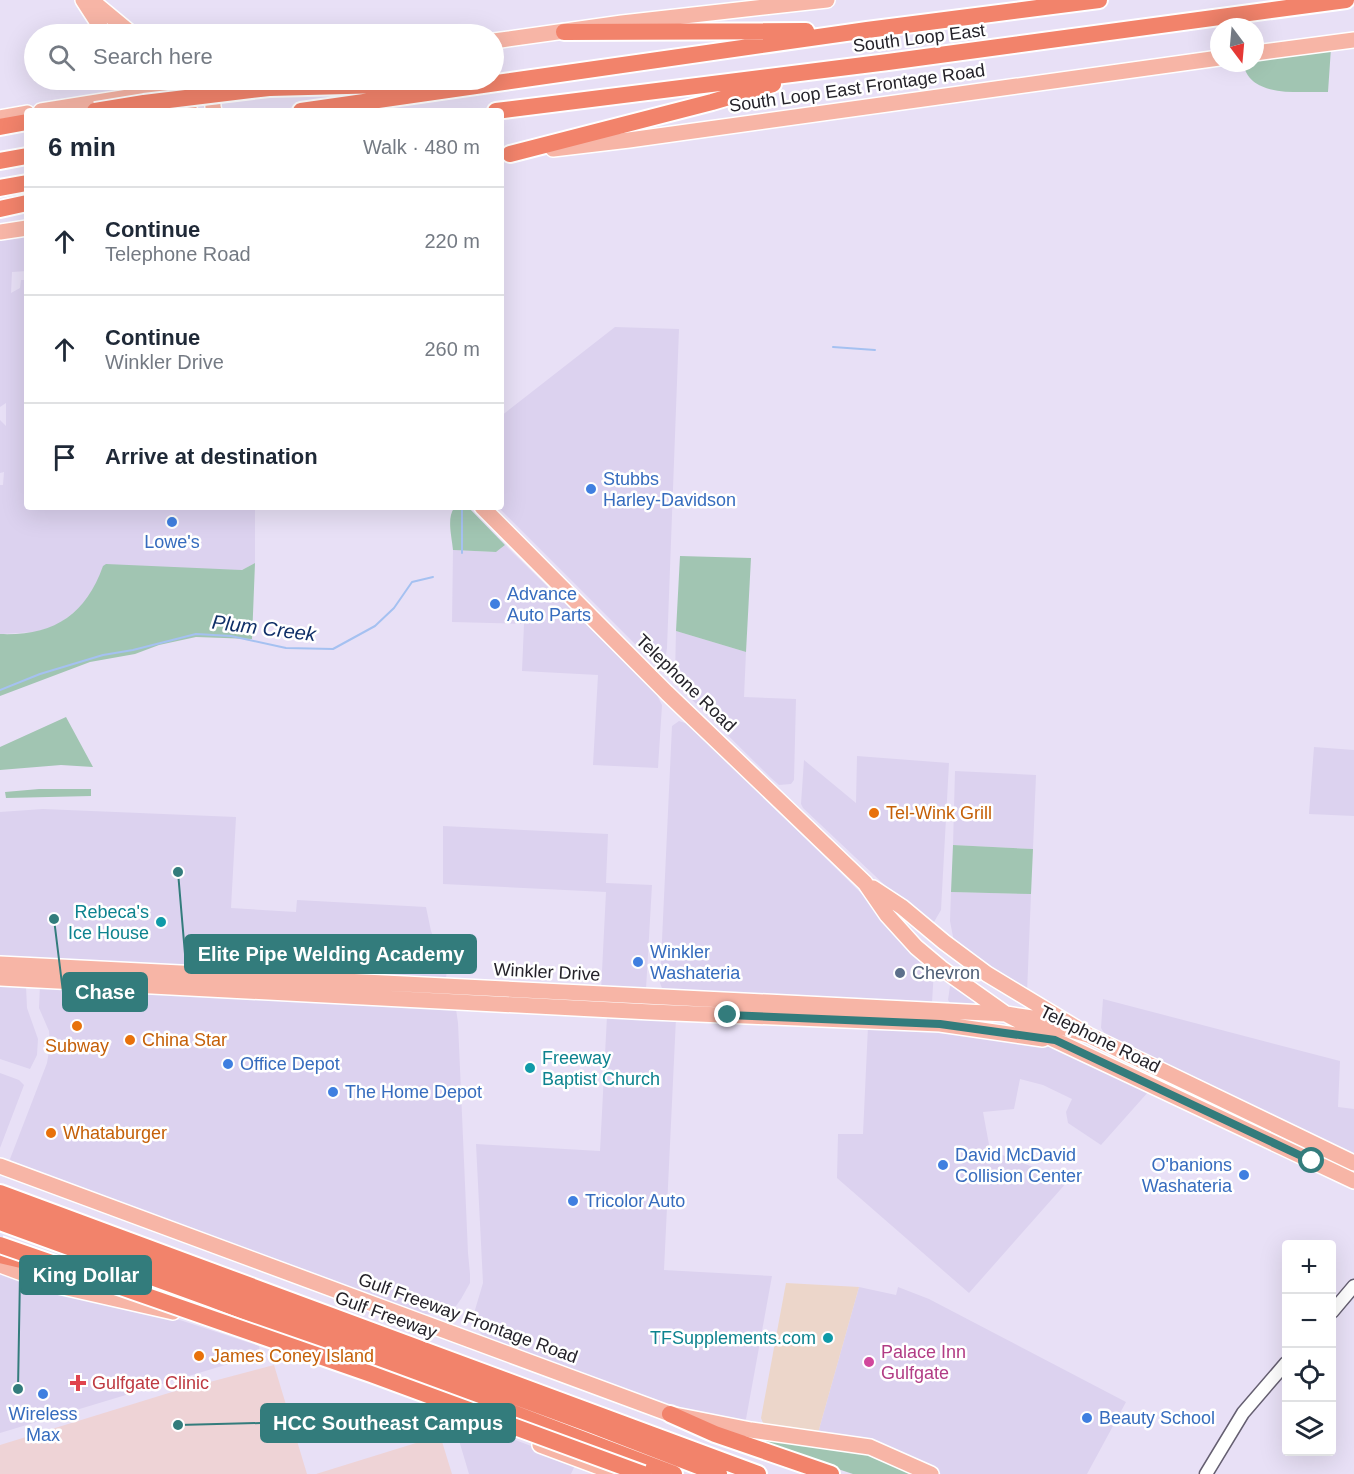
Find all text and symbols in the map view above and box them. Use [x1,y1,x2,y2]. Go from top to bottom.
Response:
north arrow [1210,18,1264,72]
street label: South Loop East [852,20,986,56]
search box [24,24,504,90]
icon: search [45,41,78,74]
text: Search here [93,44,213,69]
street label: South Loop East Frontage Road [728,60,986,116]
text: 6 min [48,132,116,162]
text: Walk · 480 m [363,136,480,158]
text: Continue [105,217,200,242]
icon: ahead [48,225,81,258]
text: 220 m [424,230,480,252]
text: Telephone Road [105,243,251,265]
text: Continue [105,325,200,350]
icon: ahead [48,333,81,366]
text: 260 m [424,338,480,360]
text: Winkler Drive [105,351,224,373]
icon: arrive [48,441,81,474]
text: Arrive at destination [105,444,318,469]
place label: Stubbs Harley-Davidson [603,469,736,510]
marker: Stubbs Harley-Davidson [584,482,598,496]
marker: Lowe's [165,515,179,529]
place label: Lowe's [144,532,200,552]
place label: Advance Auto Parts [507,584,591,625]
marker: Advance Auto Parts [488,597,502,611]
water label: Plum Creek [211,611,318,645]
street label: Telephone Road [632,630,740,736]
place label: Tel-Wink Grill [886,803,992,823]
marker: Tel-Wink Grill [867,806,881,820]
place label: Rebeca's Ice House [68,902,149,943]
marker: Rebeca's Ice House [154,915,168,929]
callout: Elite Pipe Welding Academy [185,935,476,973]
place label: Winkler Washateria [650,942,741,983]
text: Elite Pipe Welding Academy [198,943,465,965]
marker: Winkler Washateria [631,955,645,969]
street label: Winkler Drive [493,959,601,985]
place label: Chevron [912,963,980,983]
marker: Chevron [893,966,907,980]
callout: Chase [63,973,147,1011]
text: Chase [75,981,135,1003]
route end [714,1001,740,1027]
street label: Telephone Road [1037,1001,1163,1077]
marker: Subway [70,1019,84,1033]
place label: China Star [142,1030,227,1050]
marker: China Star [123,1033,137,1047]
place label: Subway [45,1036,109,1056]
place label: Freeway Baptist Church [542,1048,660,1089]
place label: Office Depot [240,1054,340,1074]
marker: Office Depot [221,1057,235,1071]
marker: Freeway Baptist Church [523,1061,537,1075]
place label: The Home Depot [345,1082,482,1102]
marker: The Home Depot [326,1085,340,1099]
place label: Whataburger [63,1123,167,1143]
marker: Whataburger [44,1126,58,1140]
place label: David McDavid Collision Center [955,1145,1082,1186]
route start [1298,1147,1324,1173]
place label: O'banions Washateria [1142,1155,1233,1196]
marker: David McDavid Collision Center [936,1158,950,1172]
marker: O'banions Washateria [1237,1168,1251,1182]
place label: Tricolor Auto [585,1191,685,1211]
marker: Tricolor Auto [566,1194,580,1208]
map controls [1282,1240,1336,1456]
button: + [1282,1240,1336,1294]
callout: King Dollar [20,1256,151,1294]
text: King Dollar [33,1264,140,1286]
street label: Gulf Freeway Frontage Road [356,1269,580,1367]
street label: Gulf Freeway [332,1287,440,1343]
button: − [1282,1294,1336,1348]
place label: TFSupplements.com [650,1328,816,1348]
marker: TFSupplements.com [821,1331,835,1345]
place label: Palace Inn Gulfgate [881,1342,966,1383]
place label: James Coney Island [211,1346,374,1366]
button: locate [1282,1348,1336,1402]
marker: James Coney Island [192,1349,206,1363]
marker: Palace Inn Gulfgate [862,1355,876,1369]
place label: Gulfgate Clinic [92,1373,209,1393]
marker: Gulfgate Clinic [69,1374,87,1392]
marker: Wireless Max [36,1387,50,1401]
button: layers [1282,1402,1336,1456]
place label: Wireless Max [8,1404,78,1445]
callout: HCC Southeast Campus [261,1404,515,1442]
place label: Beauty School [1099,1408,1215,1428]
marker: Beauty School [1080,1411,1094,1425]
text: HCC Southeast Campus [273,1412,503,1434]

